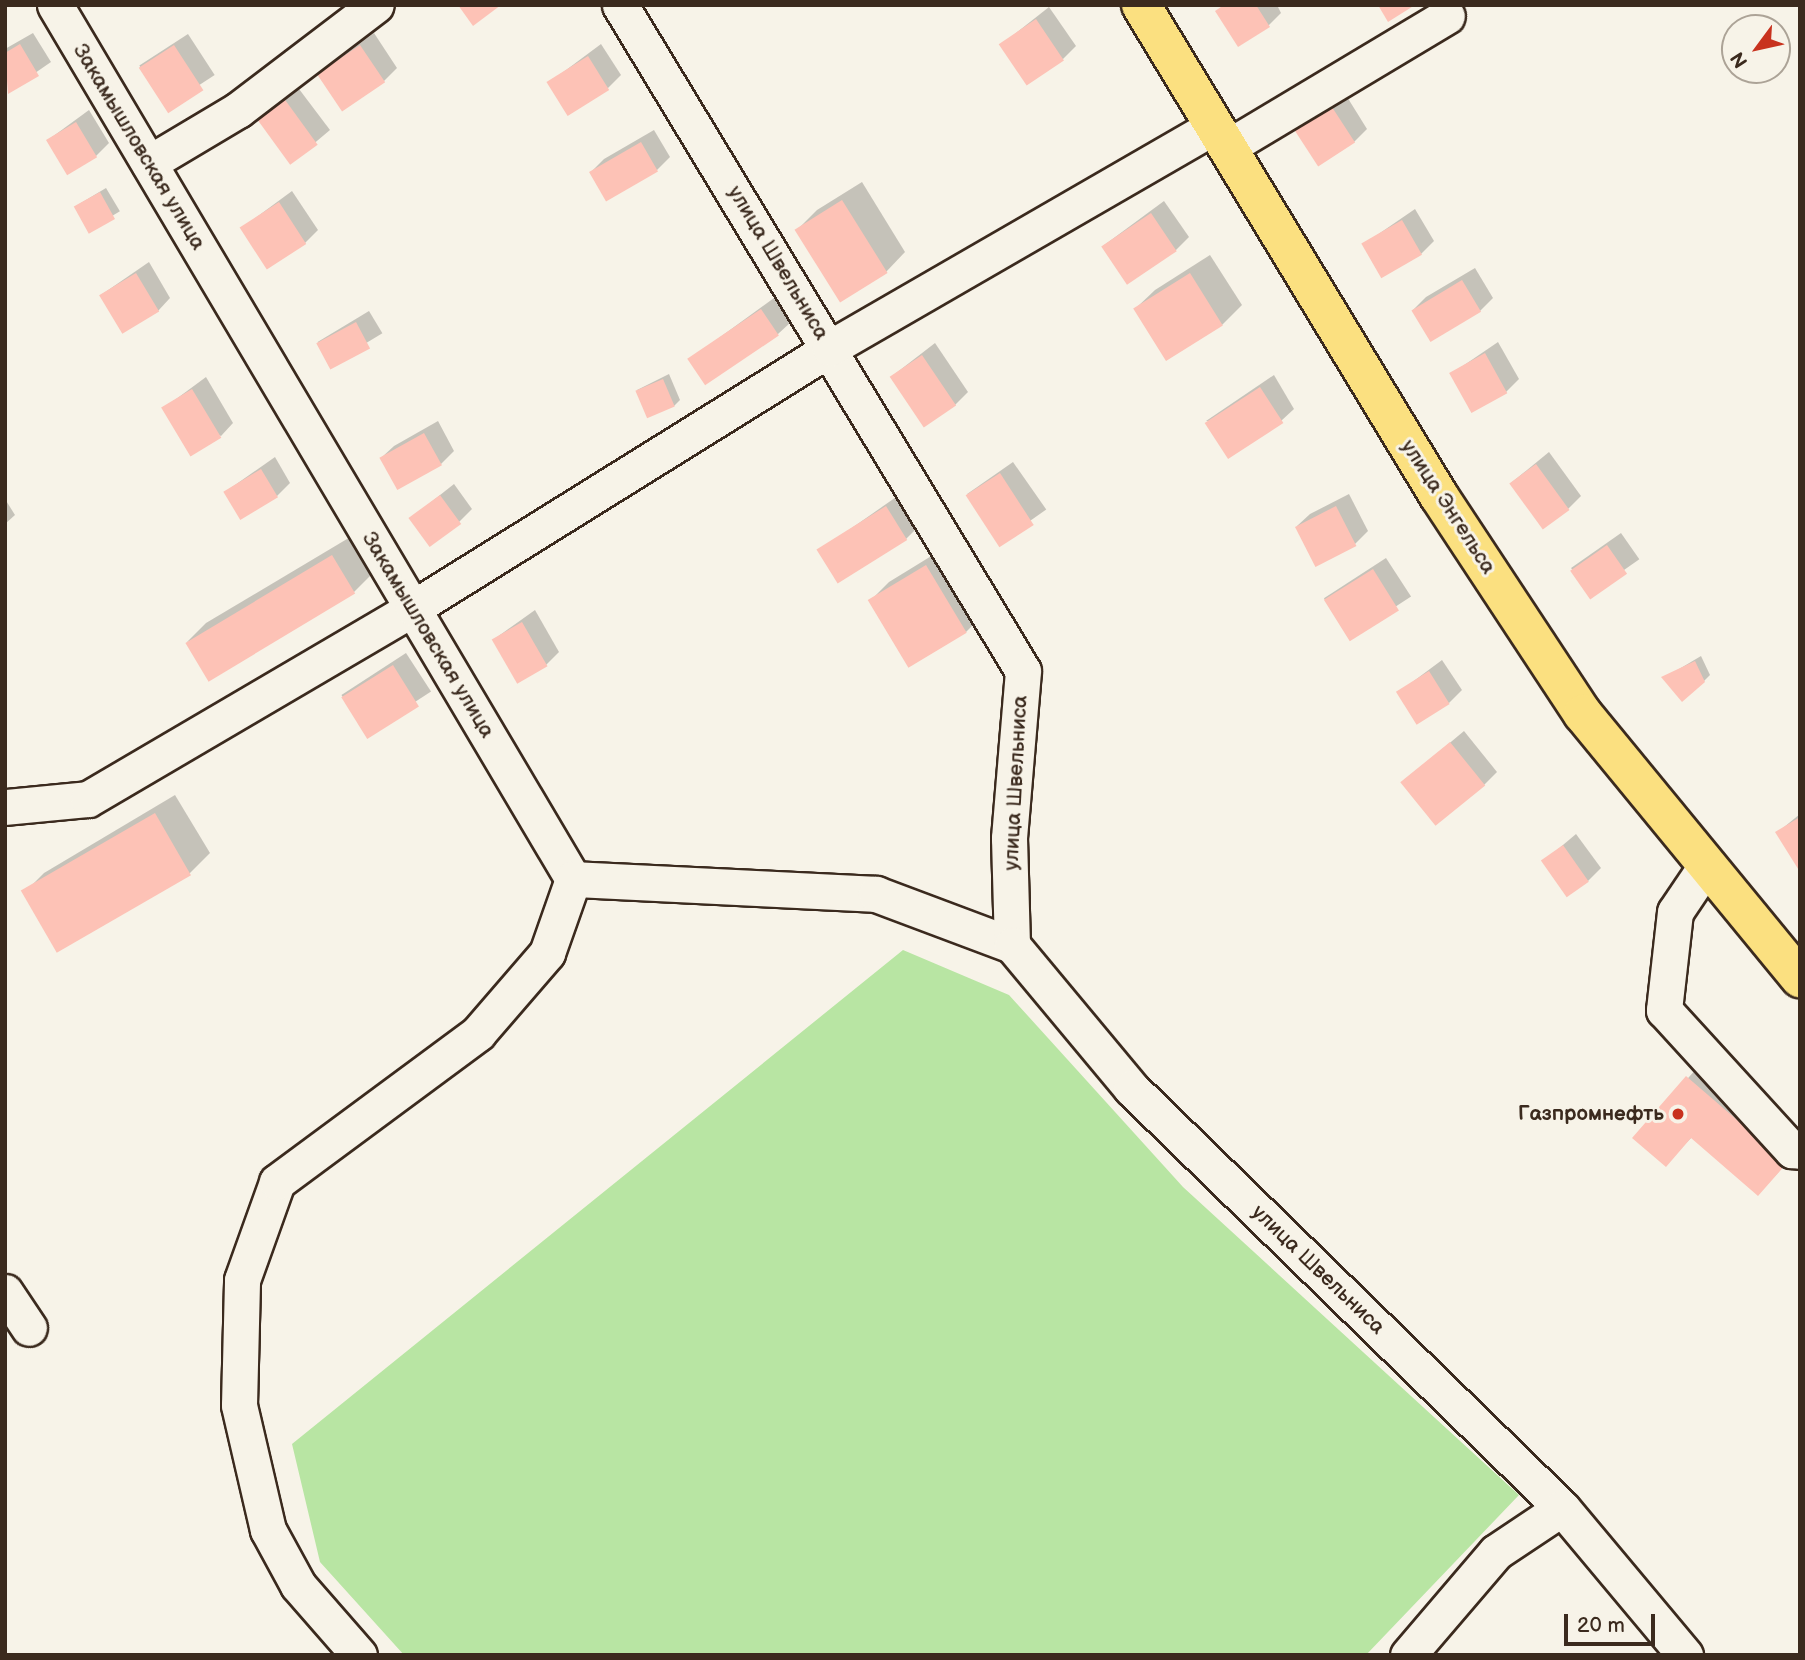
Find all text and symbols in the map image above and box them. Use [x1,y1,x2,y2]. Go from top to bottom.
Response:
north arrow [1721,14,1791,84]
street label: Закамышловская улица [67,39,211,255]
text: N [1726,47,1753,72]
street label: улица Швельниса [722,181,834,345]
street label: улица Энгельса [1395,435,1501,579]
street label: Закамышловская улица [356,527,500,743]
street label: улица Швельниса [999,695,1033,871]
place label: Газпромнефть [1518,1101,1664,1127]
marker: Газпромнефть [1670,1106,1686,1122]
street label: улица Швельниса [1246,1200,1390,1340]
scale bar [1567,1600,1658,1644]
text: 20 m [1577,1613,1625,1638]

